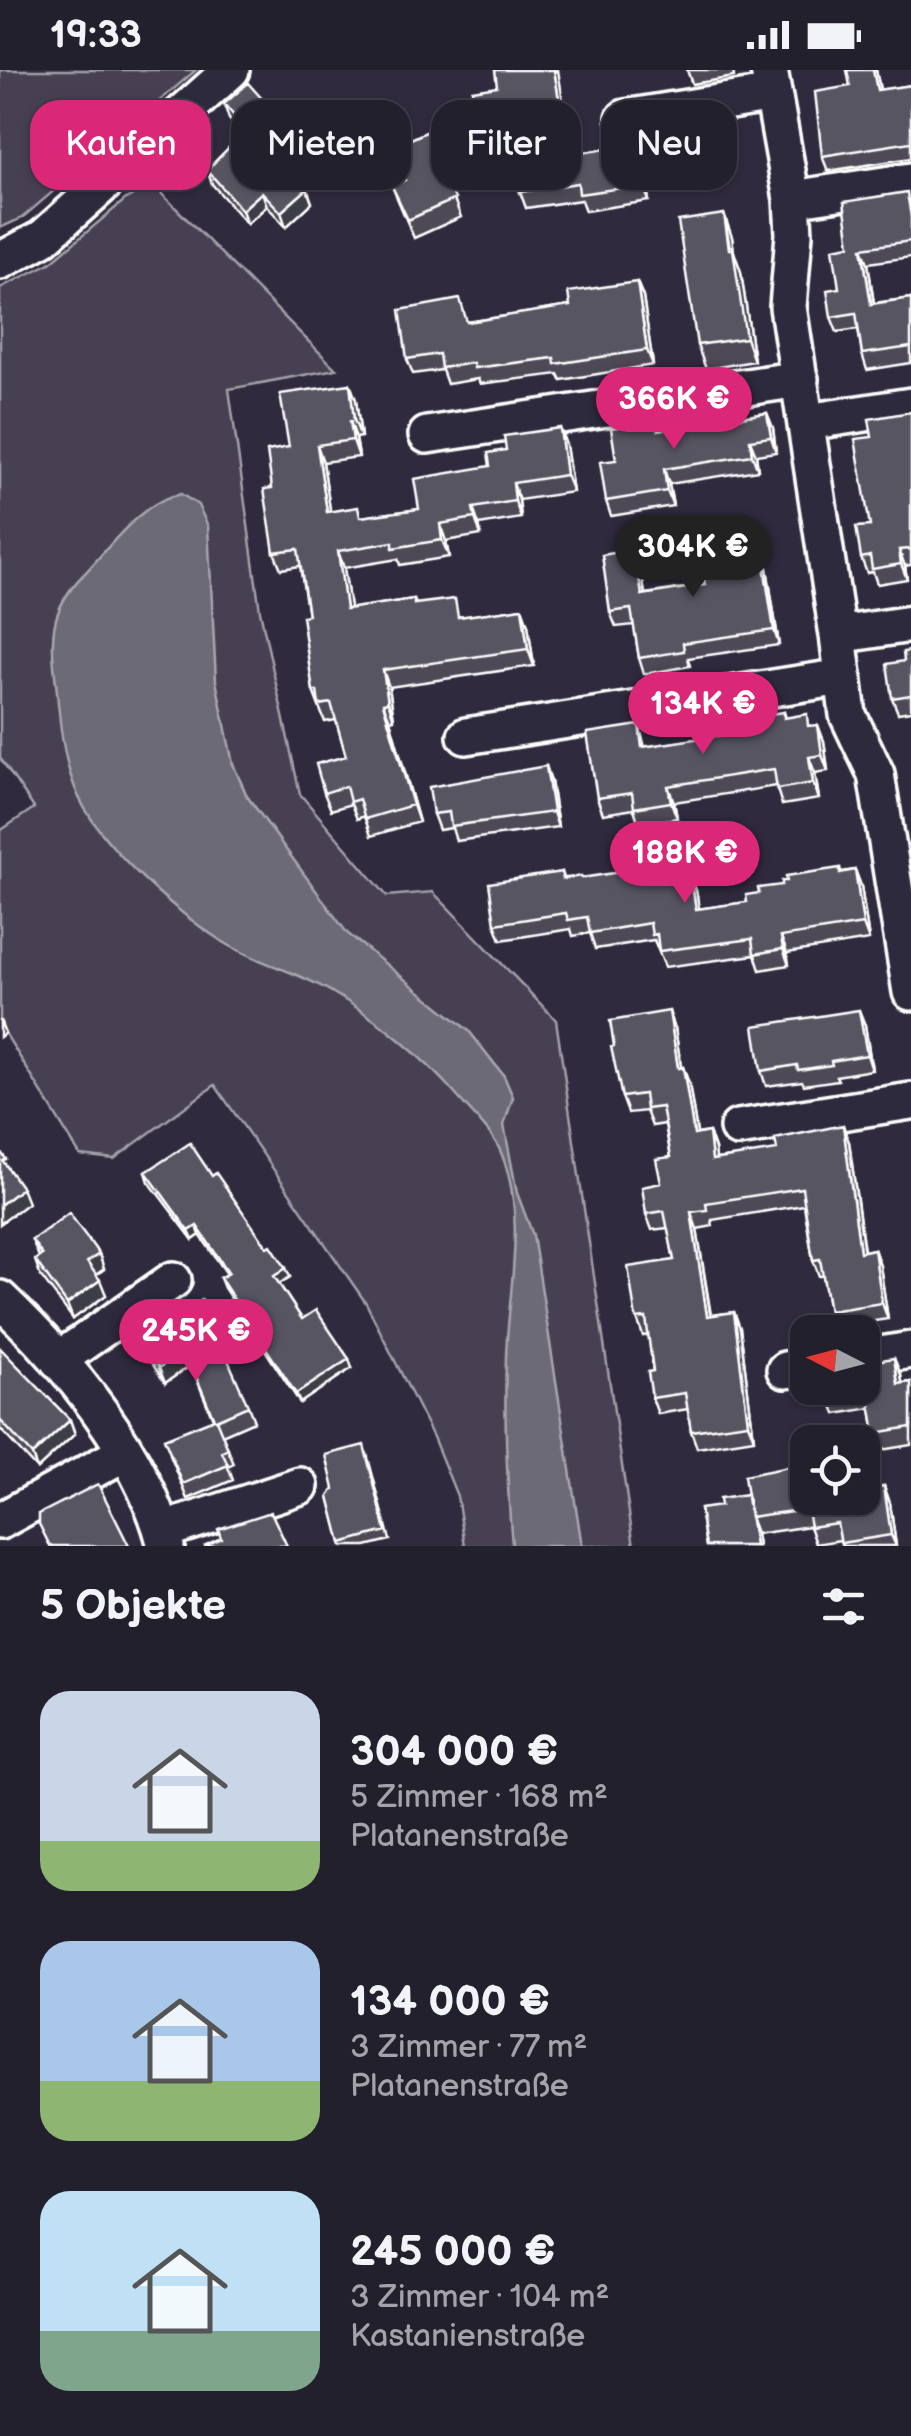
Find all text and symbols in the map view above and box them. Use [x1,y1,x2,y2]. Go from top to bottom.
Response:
text: 19:33 [50,13,142,58]
chip: Kaufen [30,100,211,190]
chip: Mieten [231,100,411,190]
chip: Filter [431,100,581,190]
chip: Neu [601,100,737,190]
pin: 366K € [593,367,755,452]
text: 366K € [618,380,730,419]
pin: 304K € [612,515,774,600]
text: 304K € [637,528,749,567]
pin: 134K € [622,672,784,757]
text: 134K € [650,685,756,724]
pin: 188K € [604,821,766,906]
text: 188K € [632,834,738,873]
pin: 245K € [115,1299,277,1384]
text: 245K € [141,1312,251,1351]
north arrow [790,1315,880,1405]
map controls [790,1315,880,1515]
button: locate [790,1425,880,1515]
icon: filters [816,1579,871,1634]
text: 5 Objekte [40,1581,226,1632]
text: 304 000 € [350,1727,558,1778]
icon: home [120,1731,240,1851]
text: 5 Zimmer · 168 m² [350,1778,608,1817]
text: Platanenstraße [350,1817,569,1856]
text: 134 000 € [350,1977,550,2028]
icon: home [120,1981,240,2101]
text: 3 Zimmer · 77 m² [350,2028,587,2067]
text: Platanenstraße [350,2067,569,2106]
text: 245 000 € [350,2227,555,2278]
icon: home [120,2231,240,2351]
text: 3 Zimmer · 104 m² [350,2278,609,2317]
text: Kastanienstraße [350,2317,585,2356]

